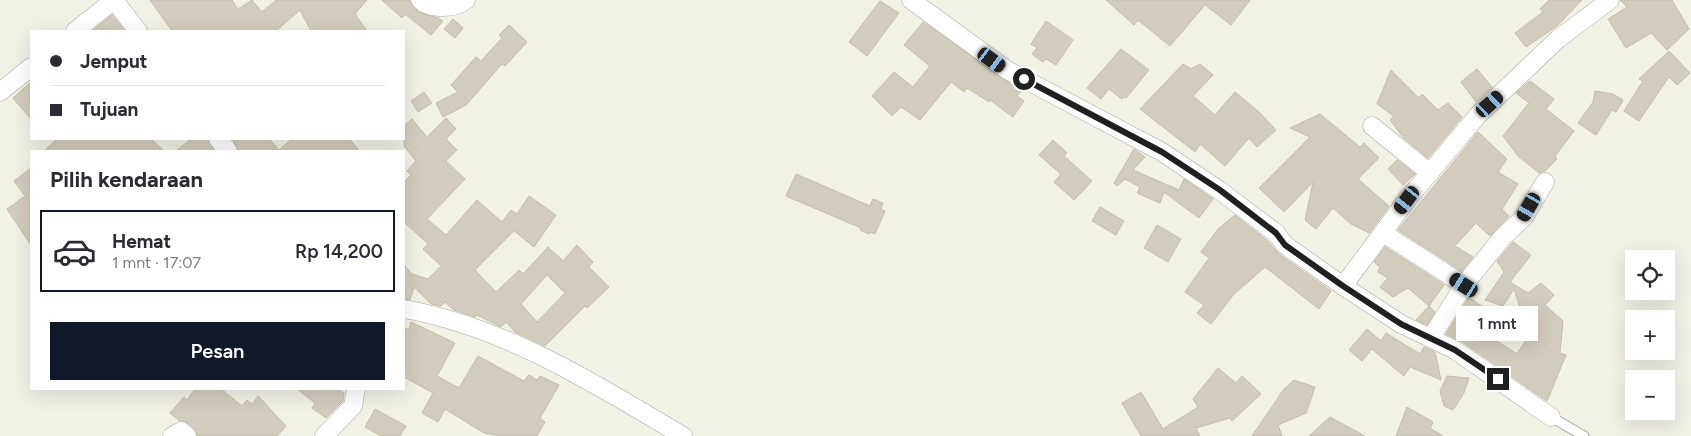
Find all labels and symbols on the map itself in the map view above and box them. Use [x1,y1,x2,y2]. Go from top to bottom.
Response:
car [975,45,1008,75]
route start [1013,68,1035,90]
car [1473,88,1506,120]
car [1391,184,1422,216]
car [1515,190,1542,224]
car [1447,271,1480,299]
callout: 1 mnt [1457,306,1539,342]
route end [1487,368,1509,390]

